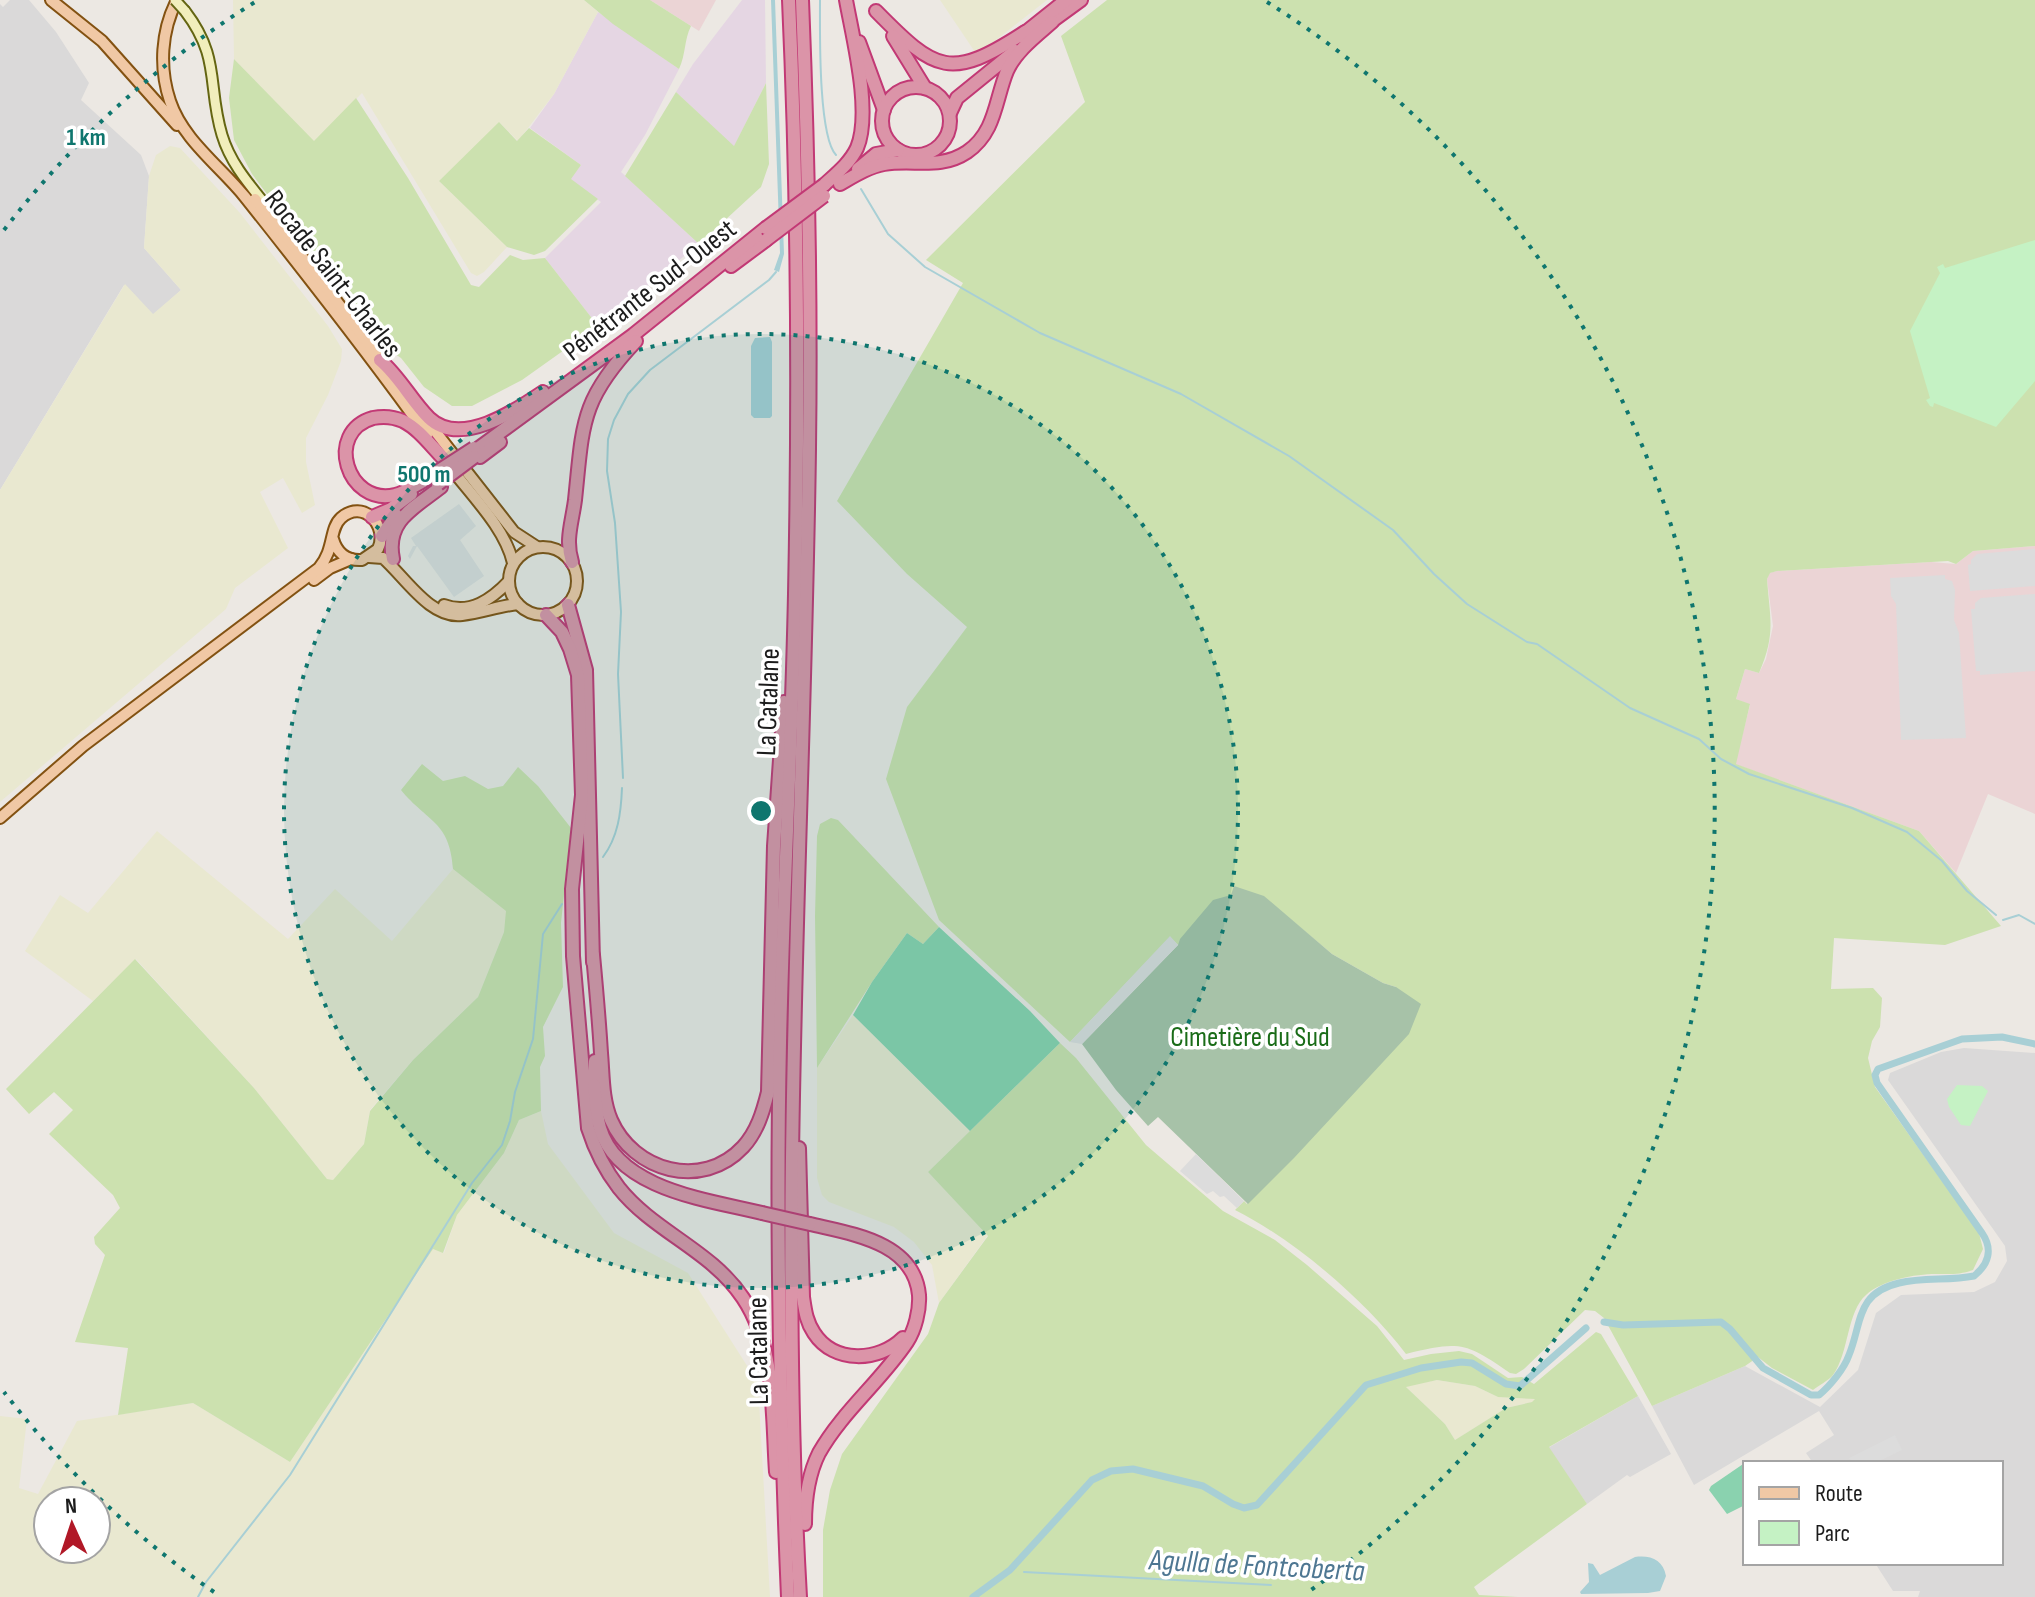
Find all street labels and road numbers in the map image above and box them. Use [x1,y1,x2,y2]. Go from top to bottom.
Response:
street label: Rocade Saint-Charles [257,184,408,364]
street label: Pénétrante Sud-Ouest [557,212,743,368]
street label: La Catalane [750,648,787,757]
street label: La Catalane [741,1297,776,1405]

